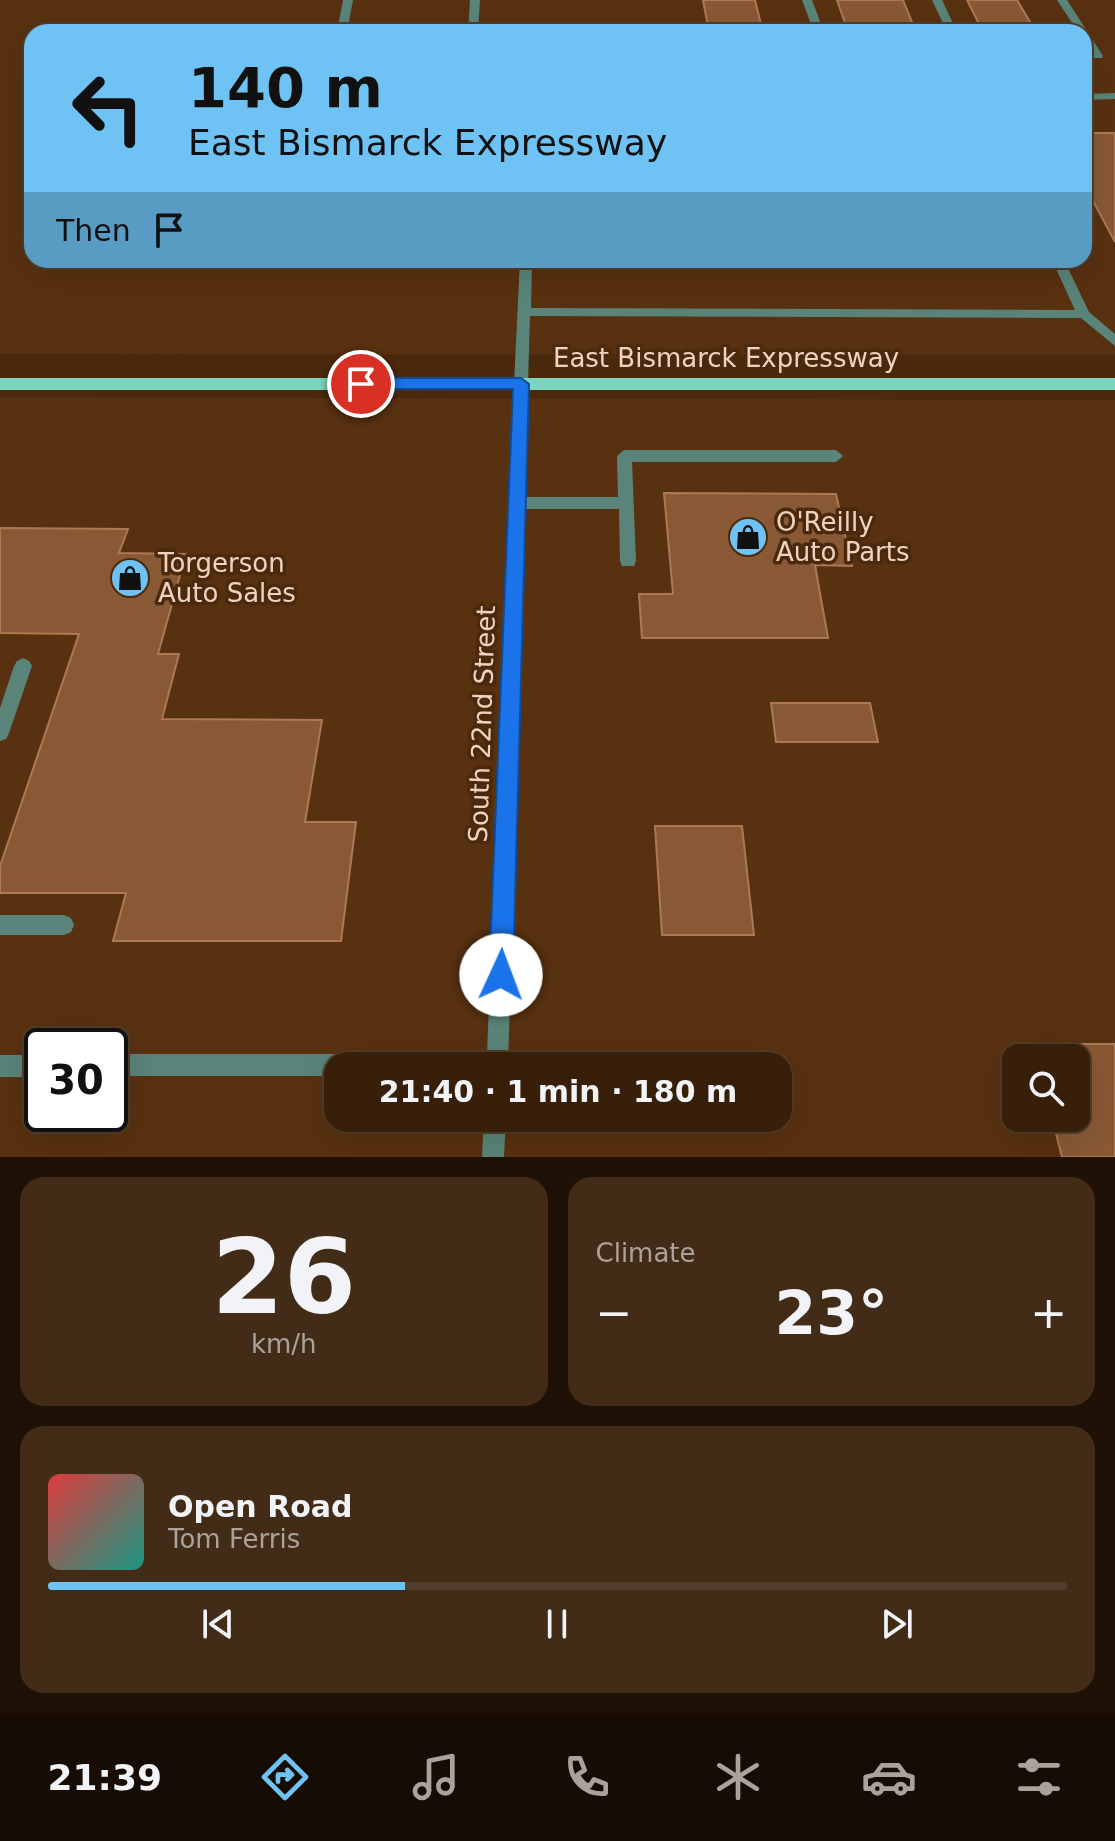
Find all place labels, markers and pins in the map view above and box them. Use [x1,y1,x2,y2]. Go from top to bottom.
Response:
pin [327,350,395,418]
place label: O'Reilly Auto Parts [776,507,910,567]
shop icon: O'Reilly Auto Parts [727,516,769,558]
place label: Torgerson Auto Sales [157,548,296,608]
shop icon: Torgerson Auto Sales [109,557,151,599]

